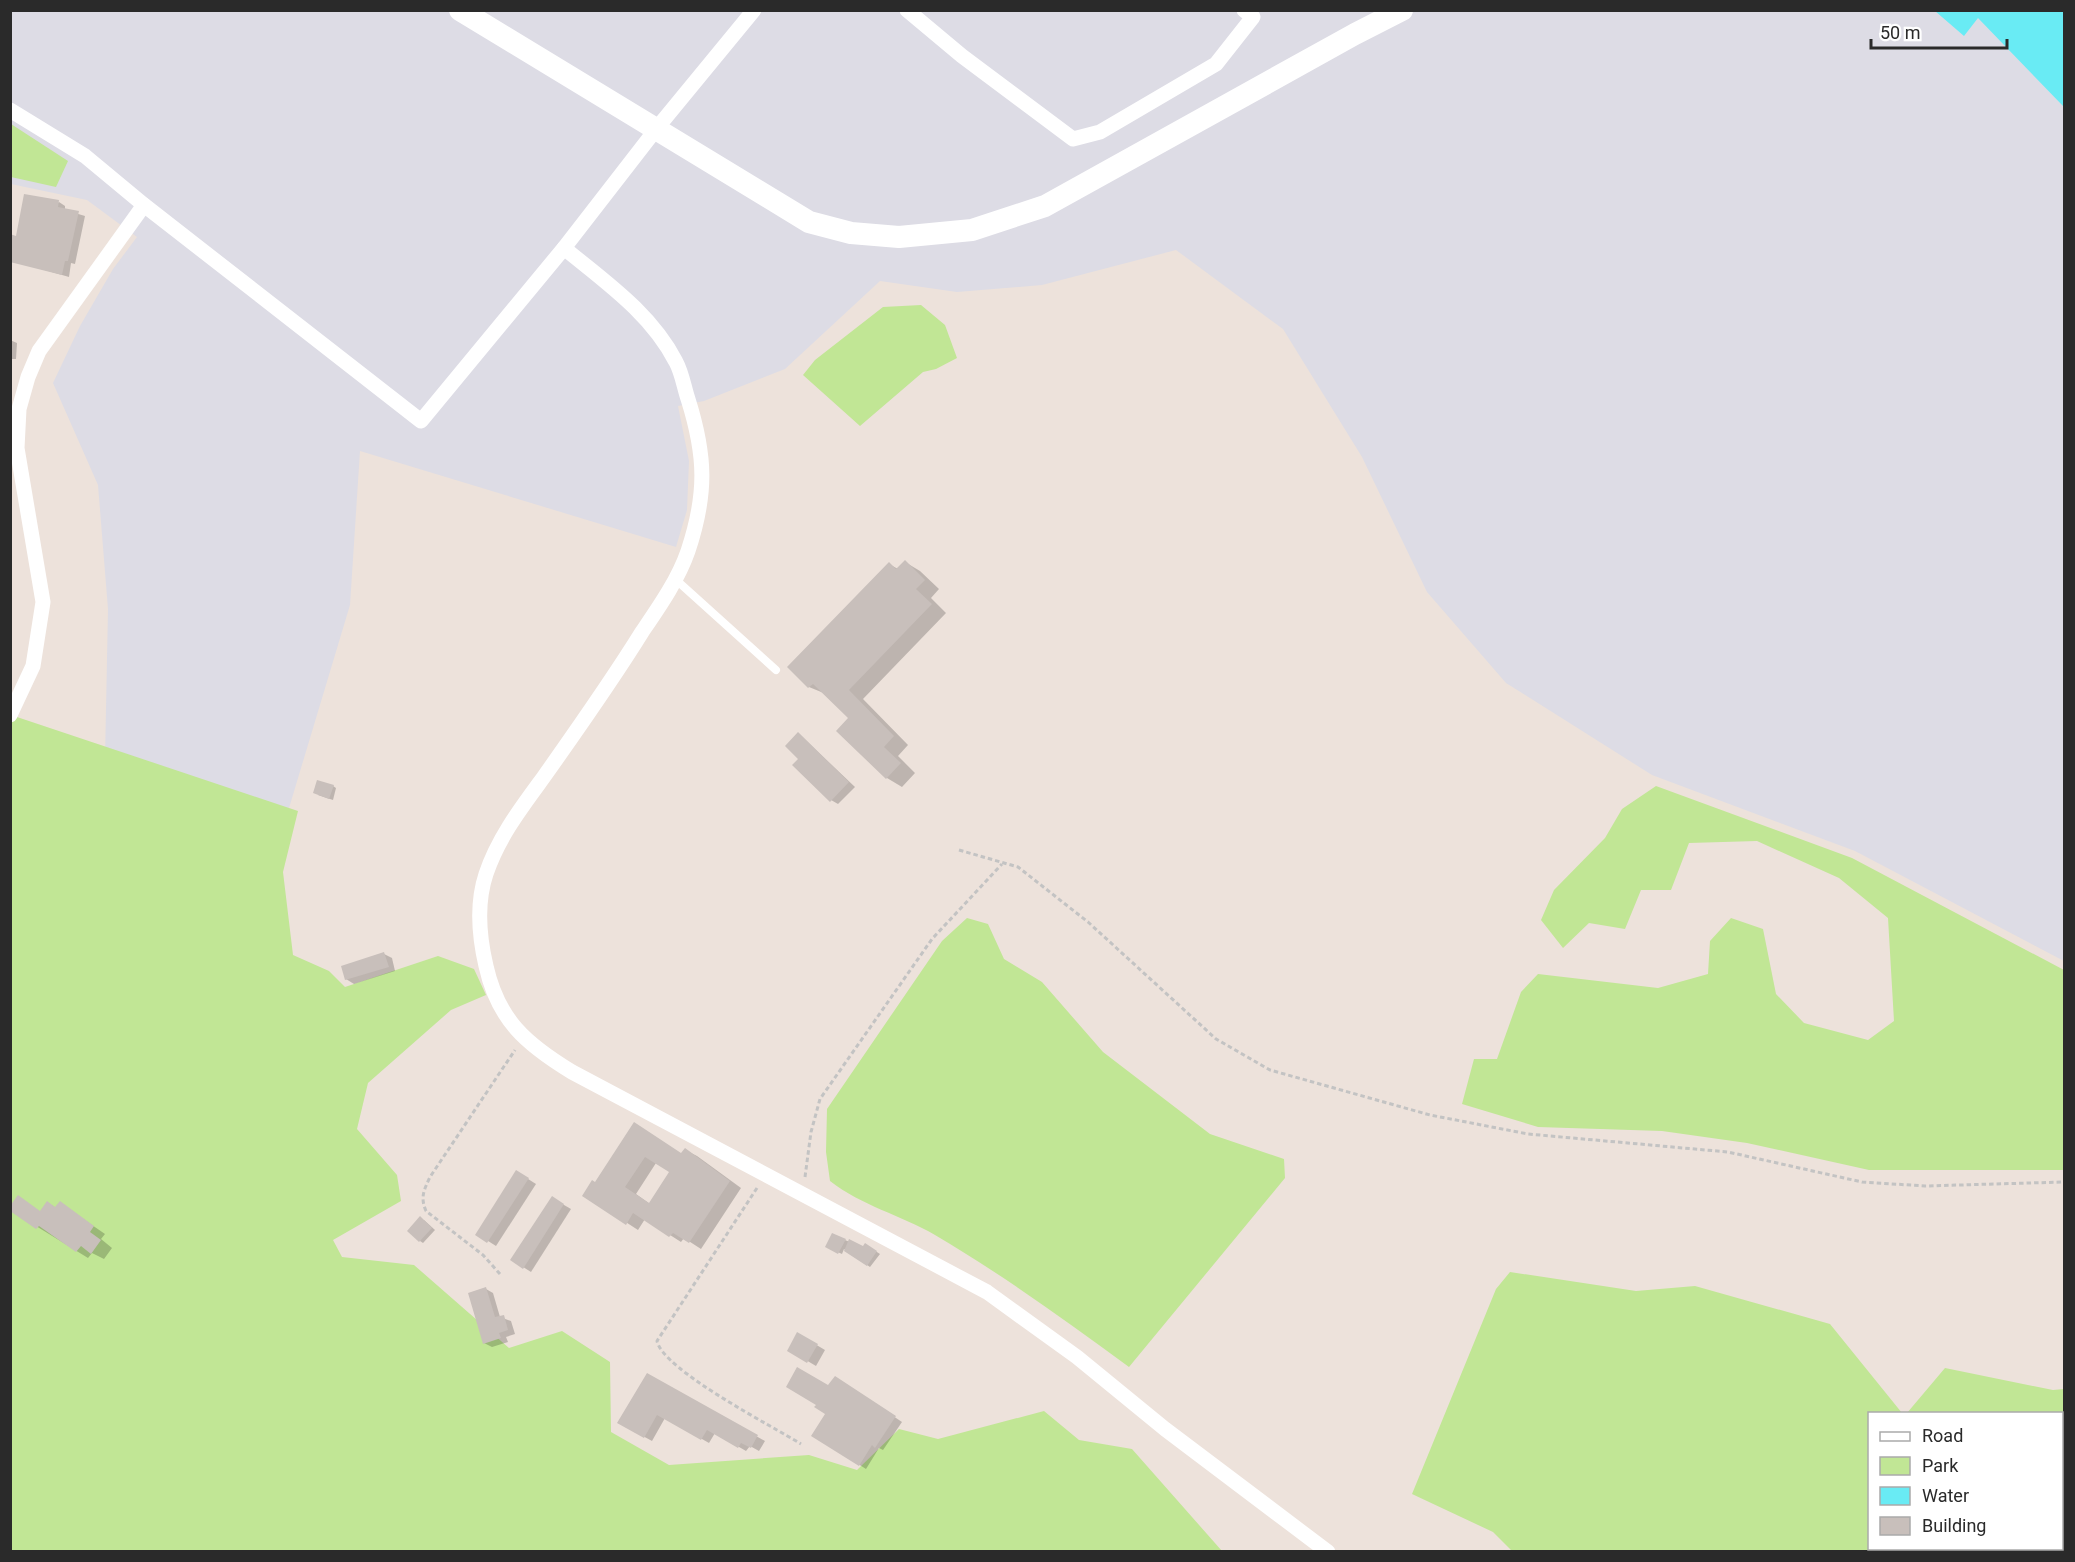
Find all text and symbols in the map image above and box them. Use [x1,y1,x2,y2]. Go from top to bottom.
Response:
scale bar [1871,12,2008,50]
text: 50 m [1880,22,1920,43]
legend [1868,1412,2063,1550]
text: Road [1922,1425,1963,1446]
text: Park [1922,1455,1959,1476]
text: Water [1922,1485,1969,1506]
text: Building [1922,1515,1986,1536]

